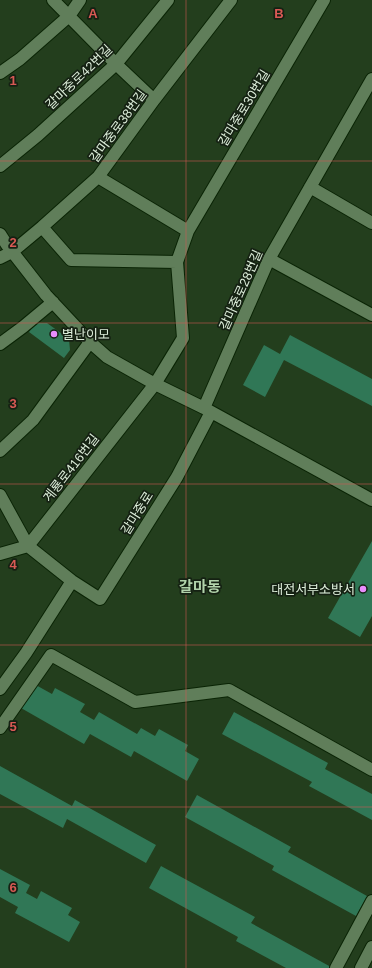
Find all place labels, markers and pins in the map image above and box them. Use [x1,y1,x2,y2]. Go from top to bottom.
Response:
place label: 별난이모 [62,327,110,342]
marker: 별난이모 [49,329,59,339]
place label: 대전서부소방서 [271,582,355,597]
marker: 대전서부소방서 [358,584,368,594]

